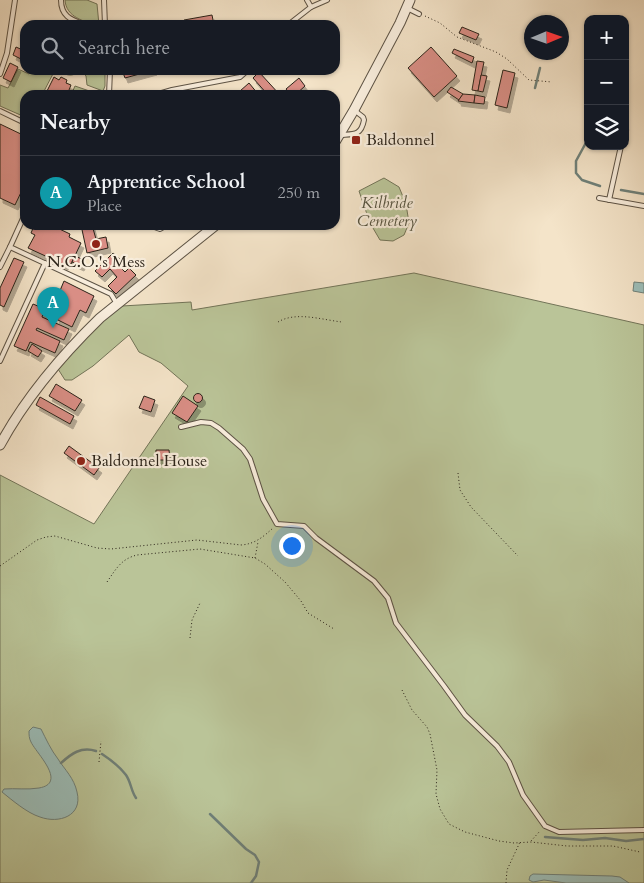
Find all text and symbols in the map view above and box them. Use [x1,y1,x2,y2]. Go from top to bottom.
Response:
north arrow [524,15,569,60]
map controls [584,15,629,150]
button: + [584,15,629,60]
search box [20,20,340,75]
icon: search [38,34,66,62]
text: Search here [78,35,170,61]
button: − [584,60,629,105]
button: layers [584,105,629,150]
text: Nearby [40,108,111,137]
place label: Baldonnel [366,129,435,151]
marker: Baldonnel [350,134,362,146]
text: Apprentice School [87,169,245,195]
text: A [50,182,62,204]
text: 250 m [278,182,320,204]
park label: Kilbride Cemetery [357,192,417,232]
text: Place [87,195,122,217]
marker: N.C.O.'s Mess [90,238,102,250]
place label: N.C.O.'s Mess [47,251,145,273]
pin: A [37,287,69,328]
place label: Baldonnel House [91,450,207,472]
marker: Baldonnel House [75,455,87,467]
your location [279,533,305,559]

